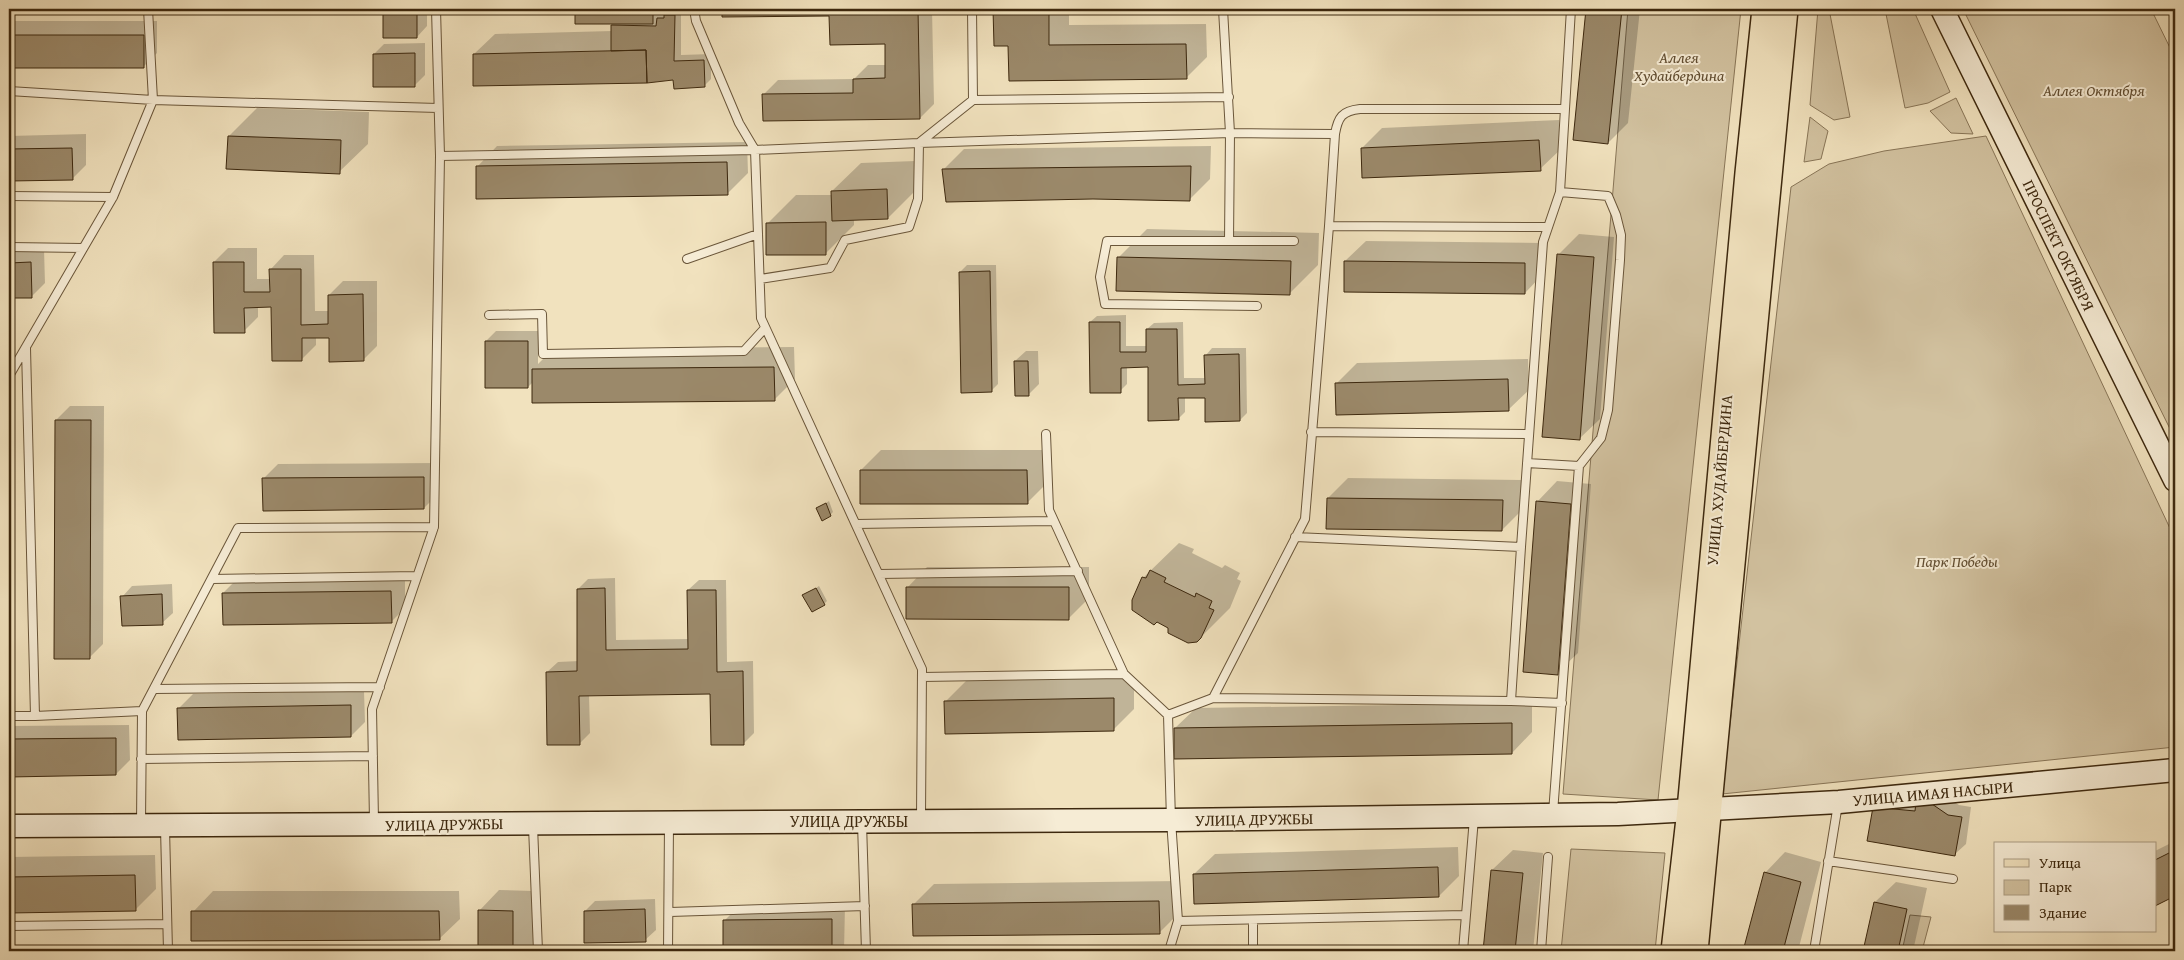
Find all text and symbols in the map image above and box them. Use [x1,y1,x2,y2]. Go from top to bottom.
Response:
park label: Аллея Худайбердина [1633,45,1725,87]
park label: Аллея Октября [2042,78,2145,102]
street label: ПРОСПЕКТ ОКТЯБРЯ [2017,175,2101,315]
street label: УЛИЦА ХУДАЙБЕРДИНА [1700,393,1738,567]
park label: Парк Победы [1916,549,1998,573]
street label: УЛИЦА ИМАЯ НАСЫРИ [1852,774,2014,812]
street label: УЛИЦА ДРУЖБЫ [1195,806,1313,832]
street label: УЛИЦА ДРУЖБЫ [790,809,908,833]
street label: УЛИЦА ДРУЖБЫ [385,811,503,837]
legend [1994,842,2156,932]
text: Улица [2039,852,2082,873]
text: Парк [2039,876,2072,897]
text: Здание [2039,902,2087,923]

